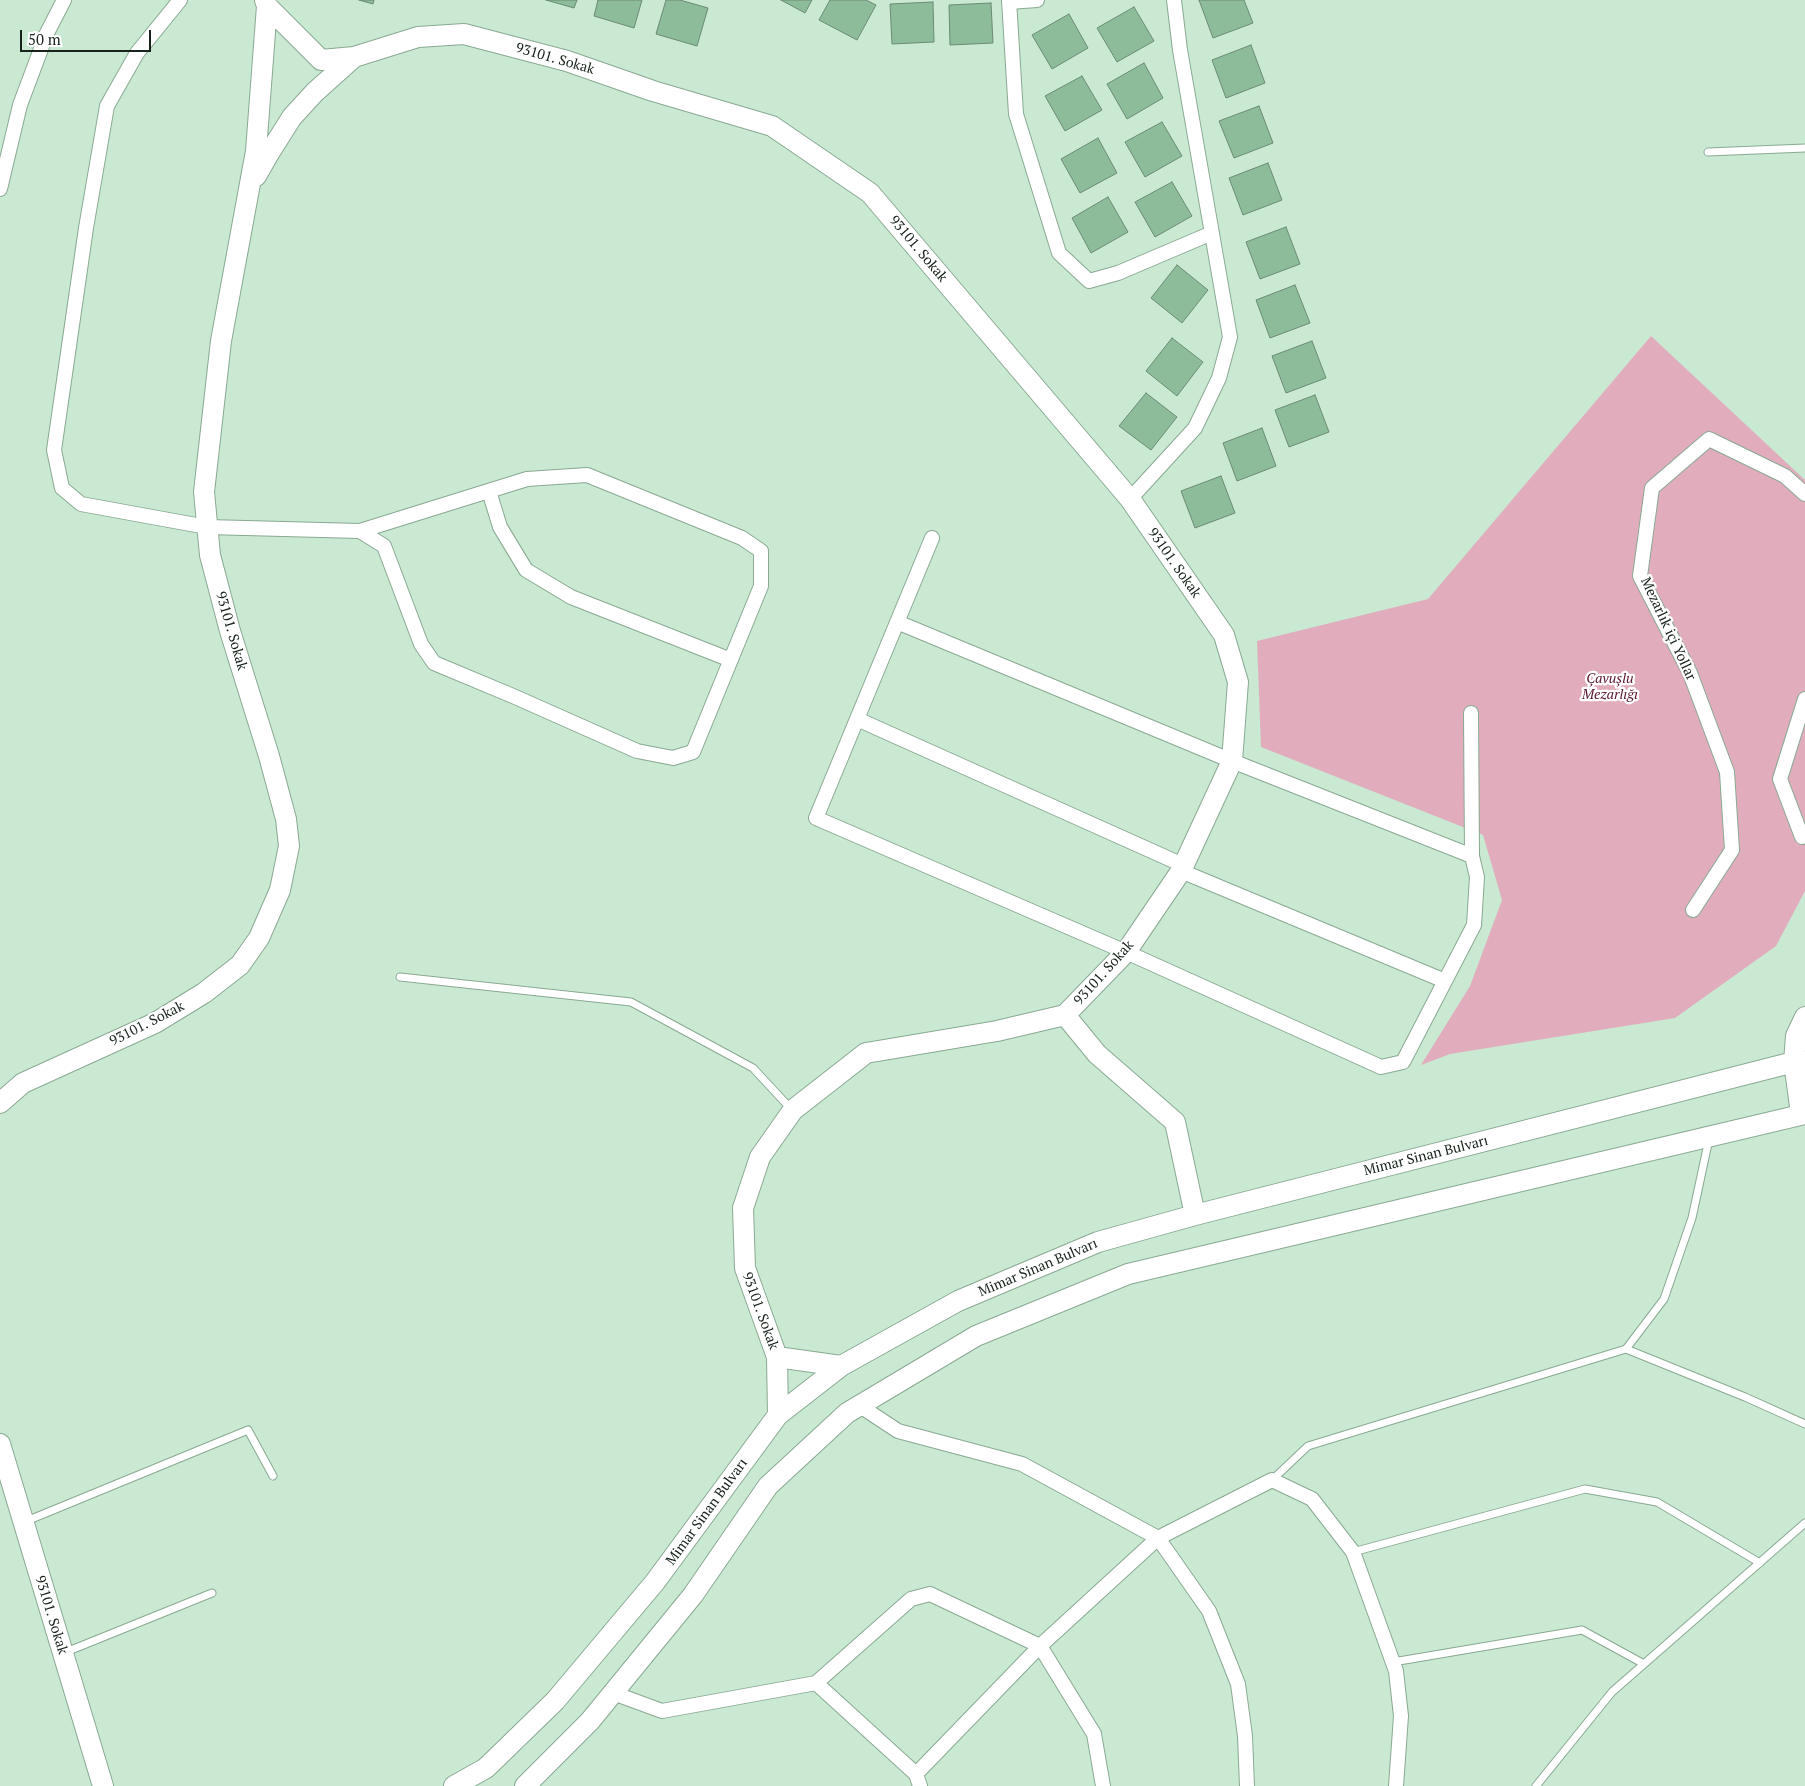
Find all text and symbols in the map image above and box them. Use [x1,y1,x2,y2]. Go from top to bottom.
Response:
scale bar [22,20,154,52]
text: 50 m [28,29,61,49]
street label: 93101. Sokak [514,40,596,78]
street label: 93101. Sokak [885,212,951,286]
street label: 93101. Sokak [1144,525,1204,601]
street label: Mezarlık içi Yollar [1637,575,1699,683]
street label: 93101. Sokak [212,590,250,672]
park label: Çavuşlu Mezarlığı [1582,671,1638,704]
street label: 93101. Sokak [1071,937,1137,1009]
street label: 93101. Sokak [107,998,187,1050]
street label: Mimar Sinan Bulvarı [1362,1132,1490,1180]
street label: Mimar Sinan Bulvarı [976,1235,1100,1301]
street label: 93101. Sokak [738,1270,782,1352]
street label: Mimar Sinan Bulvarı [663,1455,751,1569]
street label: 93101. Sokak [31,1574,71,1656]

